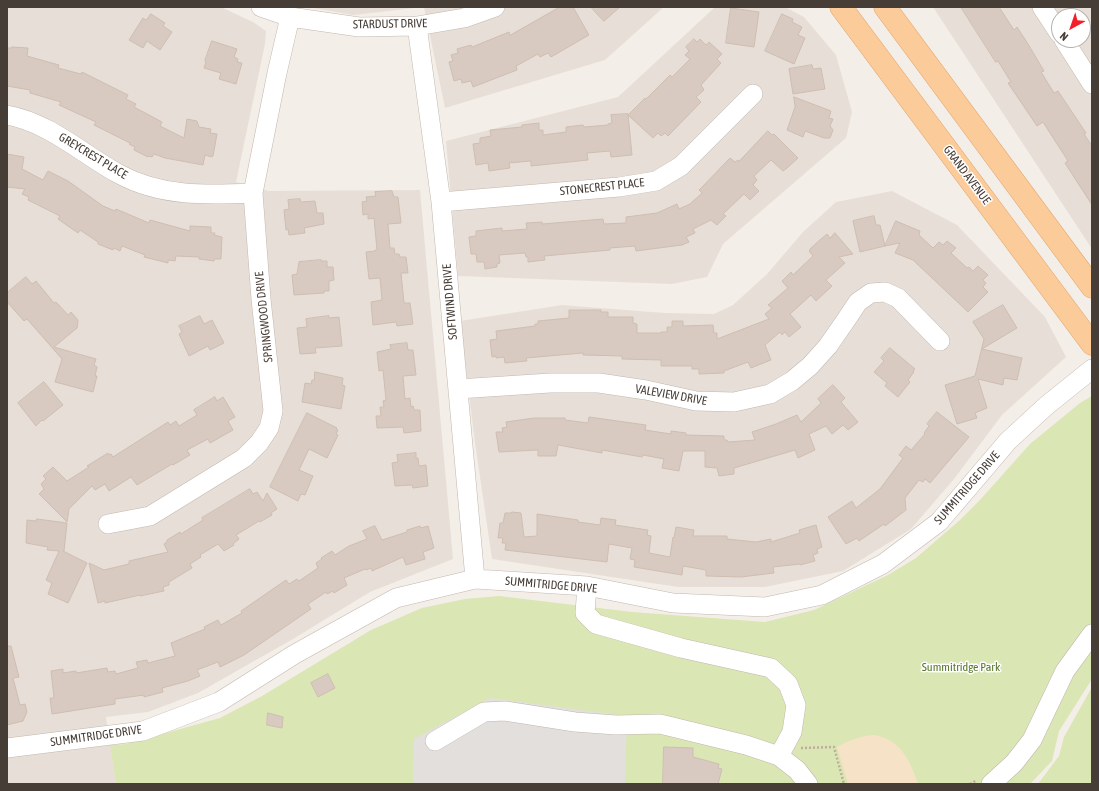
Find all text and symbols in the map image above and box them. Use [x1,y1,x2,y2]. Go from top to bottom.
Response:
north arrow [1051,8,1091,48]
street label: STARDUST DRIVE [353,16,427,32]
text: N [1058,30,1070,43]
street label: GREYCREST PLACE [56,130,130,182]
street label: GRAND AVENUE [940,143,994,207]
street label: STONECREST PLACE [559,175,645,199]
street label: SOFTWIND DRIVE [440,263,460,341]
street label: SPRINGWOOD DRIVE [252,271,276,363]
street label: VALEVIEW DRIVE [634,382,708,408]
street label: SUMMITRIDGE DRIVE [931,448,1003,528]
street label: SUMMITRIDGE DRIVE [504,574,598,596]
park label: Summitridge Park [922,660,1000,674]
street label: SUMMITRIDGE DRIVE [49,722,143,750]

